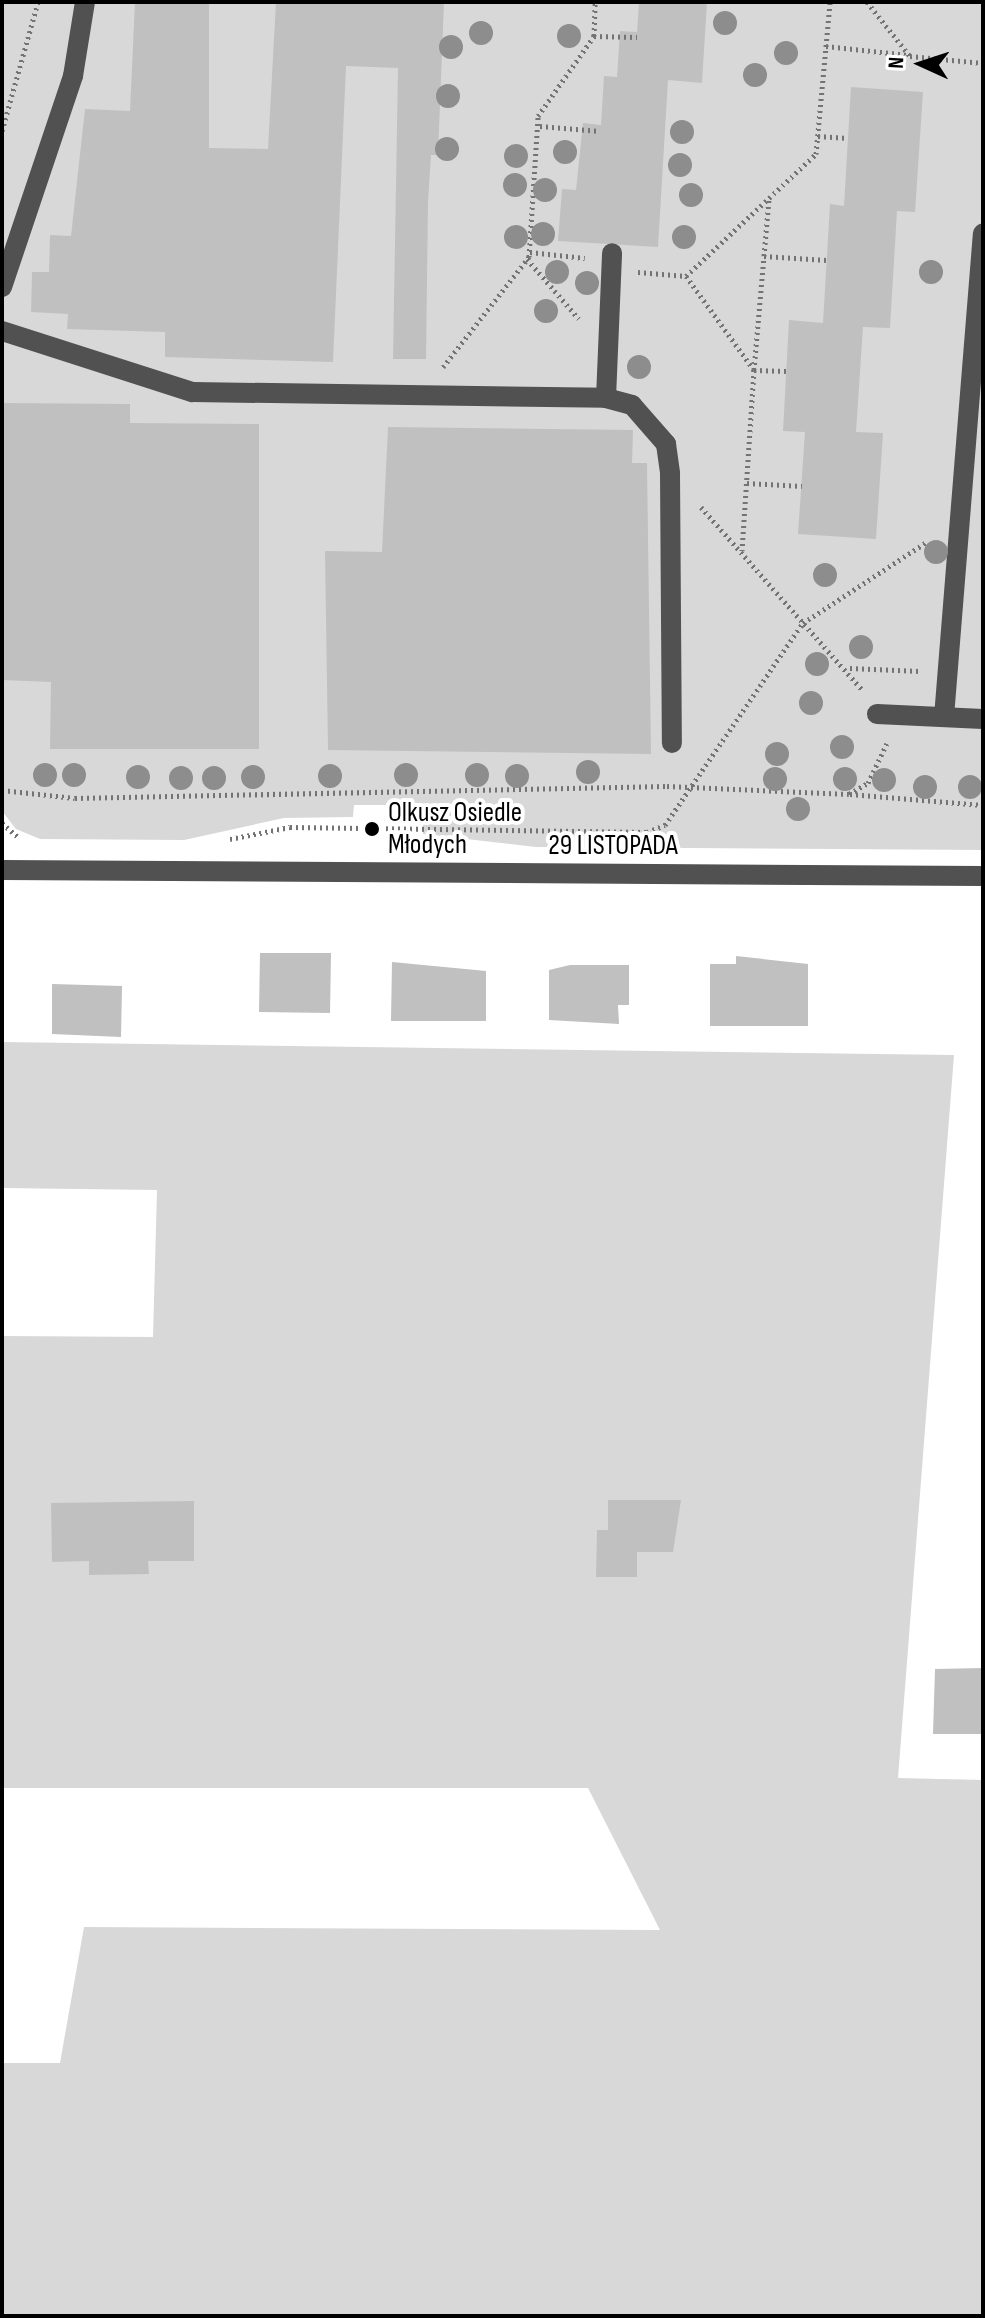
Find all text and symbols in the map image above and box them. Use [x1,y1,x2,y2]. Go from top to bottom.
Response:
north arrow [881,24,961,104]
text: N [883,56,910,69]
place label: Olkusz Osiedle Młodych [388,796,522,862]
marker: Olkusz Osiedle Młodych [363,820,381,838]
street label: 29 LISTOPADA [548,829,678,863]

